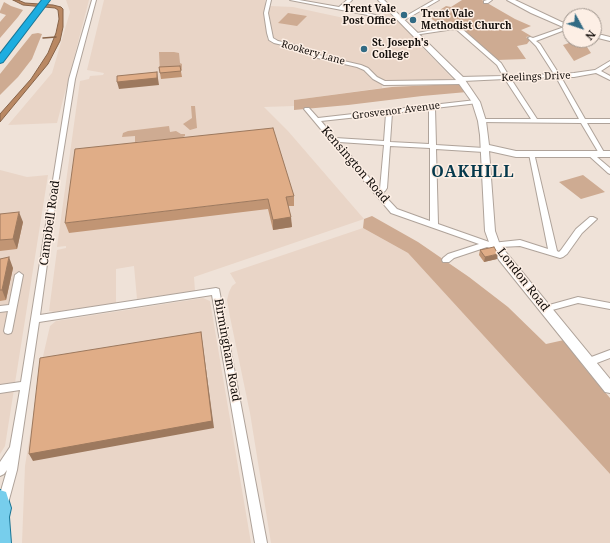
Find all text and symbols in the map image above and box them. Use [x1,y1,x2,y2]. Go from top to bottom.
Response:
place label: Trent Vale Post Office [342,3,396,26]
place label: Trent Vale Methodist Church [421,8,512,32]
north arrow [562,8,602,48]
marker: Trent Vale Post Office [399,10,409,20]
marker: Trent Vale Methodist Church [408,15,418,25]
text: N [582,27,599,44]
place label: St. Joseph's College [372,37,428,60]
street label: Rookery Lane [280,38,346,68]
marker: St. Joseph's College [359,44,369,54]
street label: Keelings Drive [501,70,571,84]
street label: Grosvenor Avenue [351,100,441,122]
street label: Kensington Road [318,124,392,206]
district label: OAKHILL [431,162,515,182]
street label: Campbell Road [37,179,63,267]
street label: London Road [494,246,552,314]
street label: Birmingham Road [211,297,243,403]

